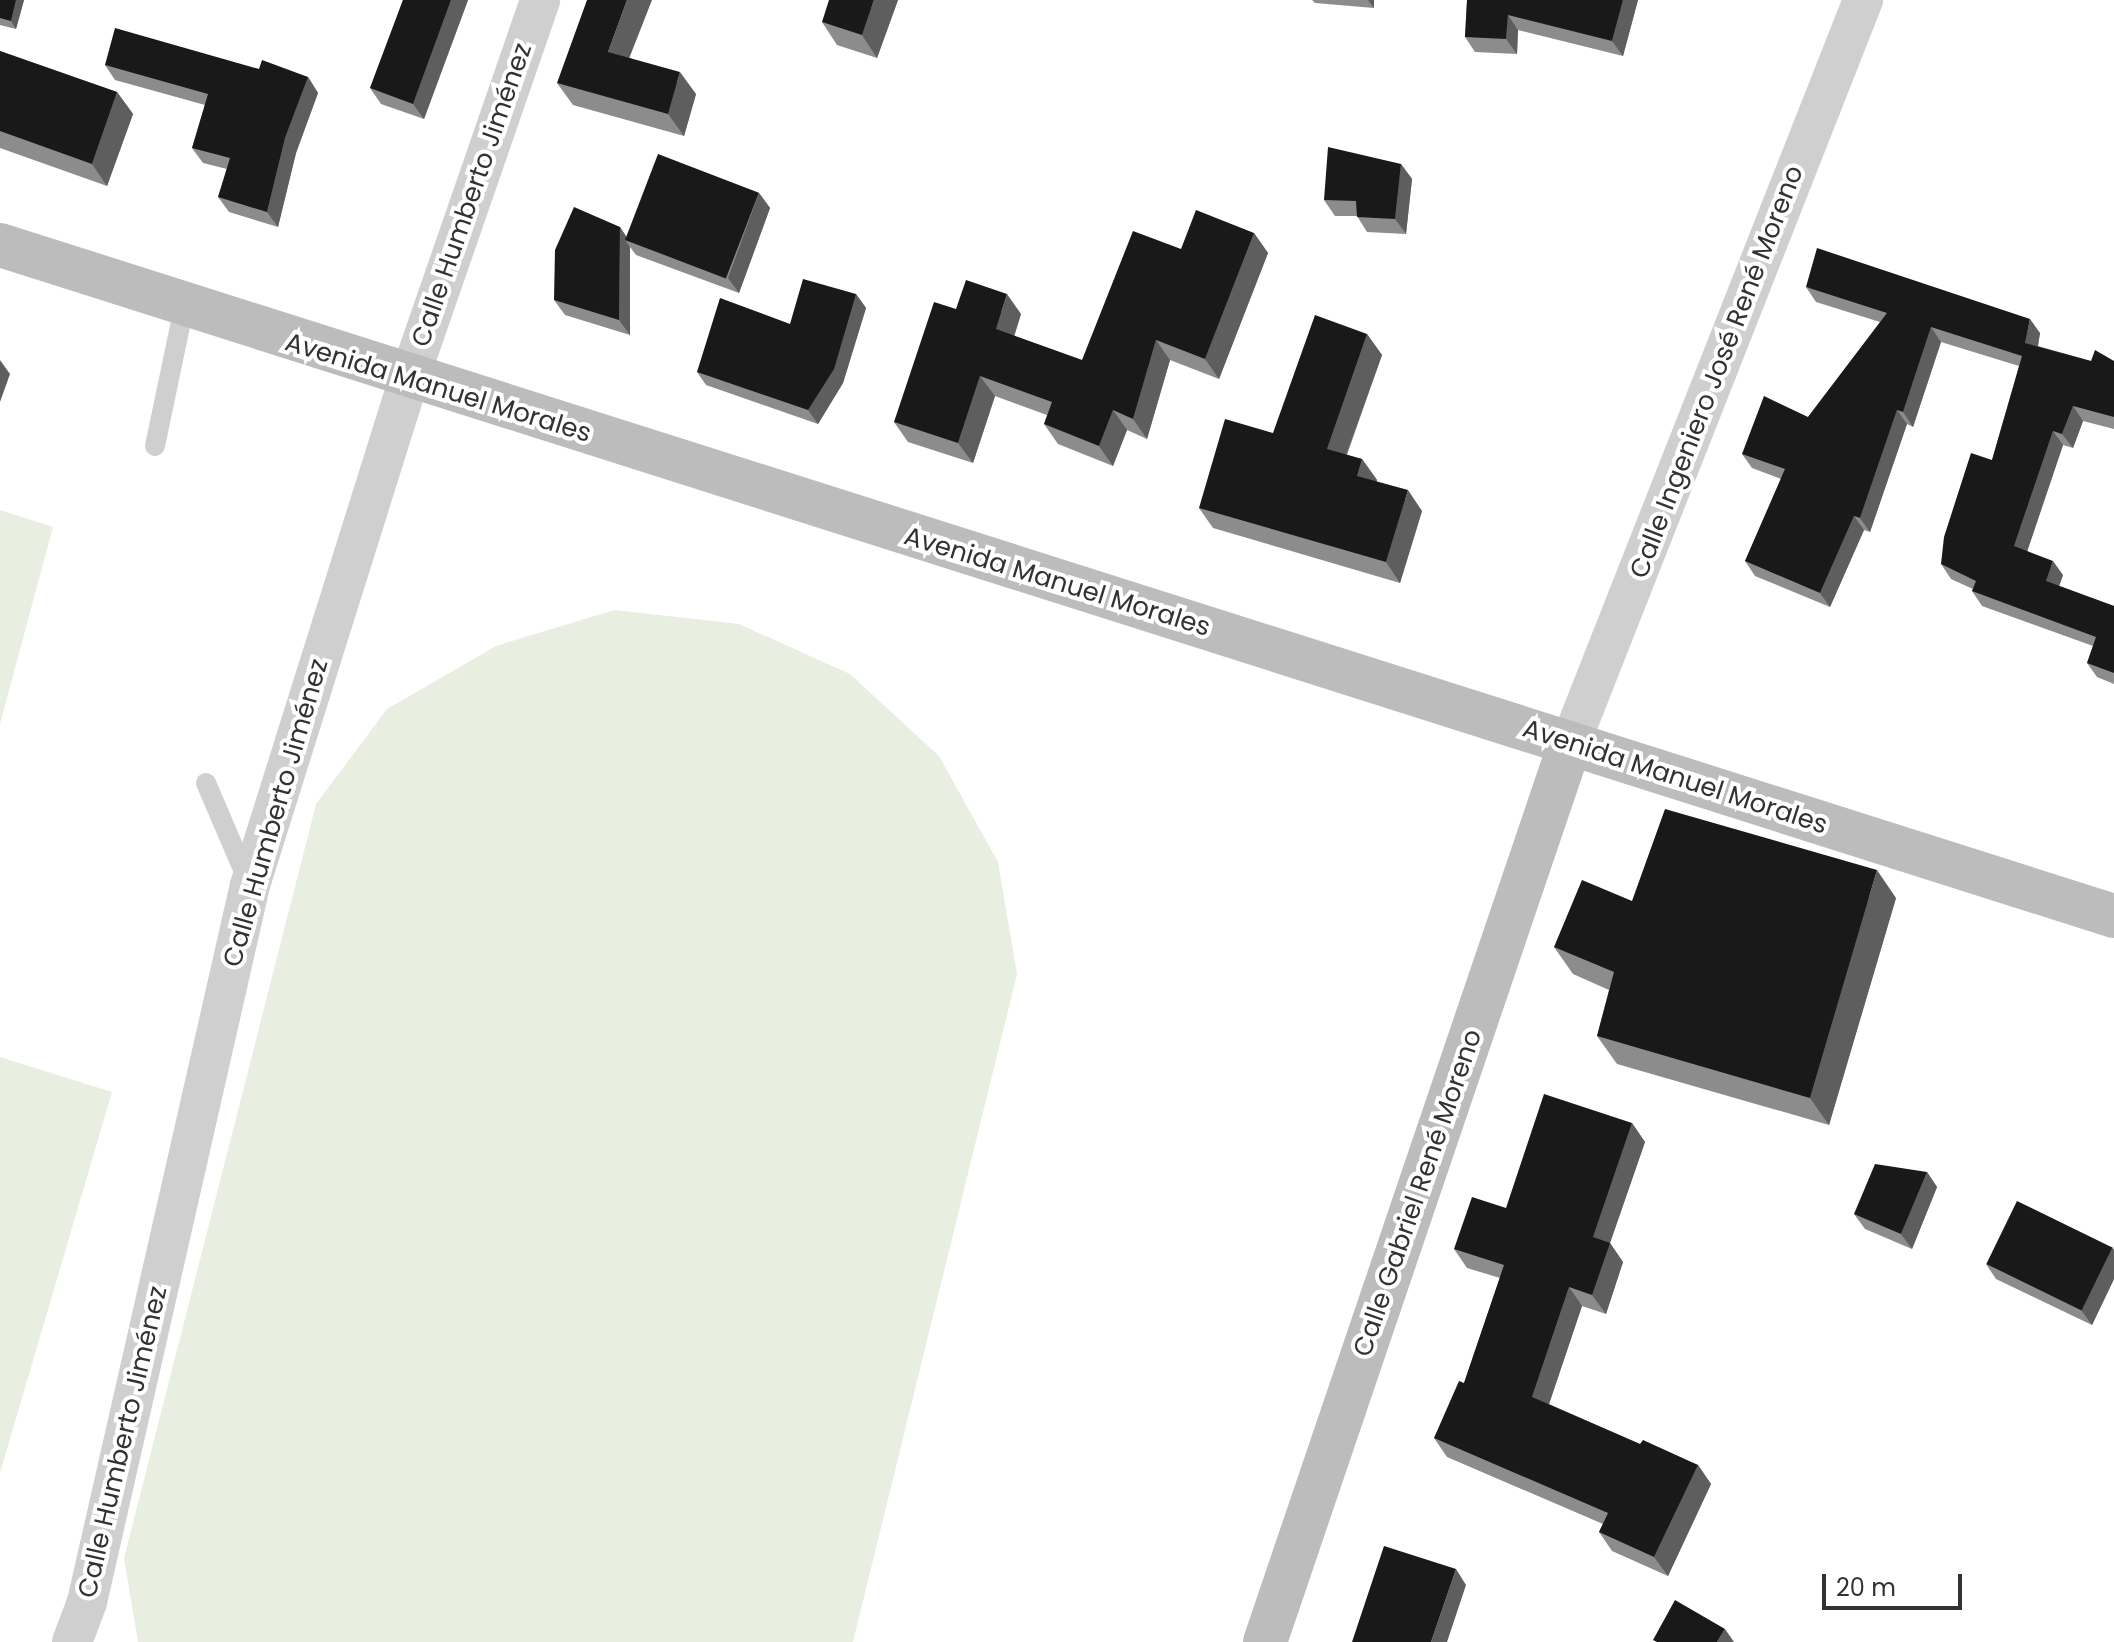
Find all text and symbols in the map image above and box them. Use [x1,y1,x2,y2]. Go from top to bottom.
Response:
street label: Calle Humberto Jiménez [405,39,539,351]
street label: Calle Ingeniero José René Moreno [1624,161,1810,583]
street label: Avenida Manuel Morales [281,327,595,449]
street label: Avenida Manuel Morales [900,521,1214,643]
street label: Calle Humberto Jiménez [217,655,335,971]
street label: Avenida Manuel Morales [1519,713,1831,841]
street label: Calle Gabriel René Moreno [1347,1025,1489,1361]
street label: Calle Humberto Jiménez [72,1283,174,1601]
scale bar [1826,1558,1966,1608]
text: 20 m [1836,1571,1896,1604]

